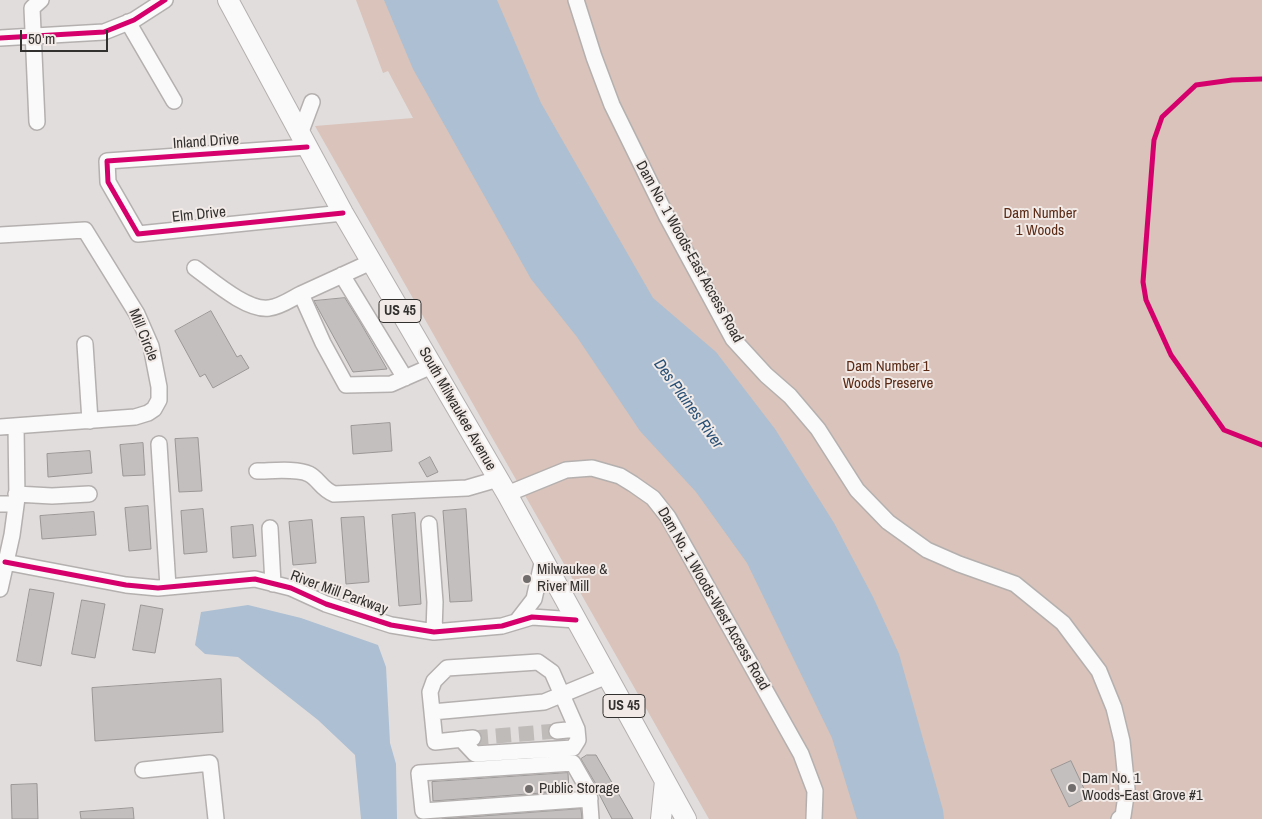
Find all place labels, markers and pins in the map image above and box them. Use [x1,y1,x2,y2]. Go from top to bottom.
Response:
place label: Milwaukee & River Mill [537,561,607,596]
marker: Milwaukee & River Mill [521,573,533,585]
place label: Dam No. 1 Woods-East Grove #1 [1082,770,1203,805]
place label: Public Storage [539,780,620,798]
marker: Dam No. 1 Woods-East Grove #1 [1066,782,1078,794]
marker: Public Storage [523,783,535,795]

